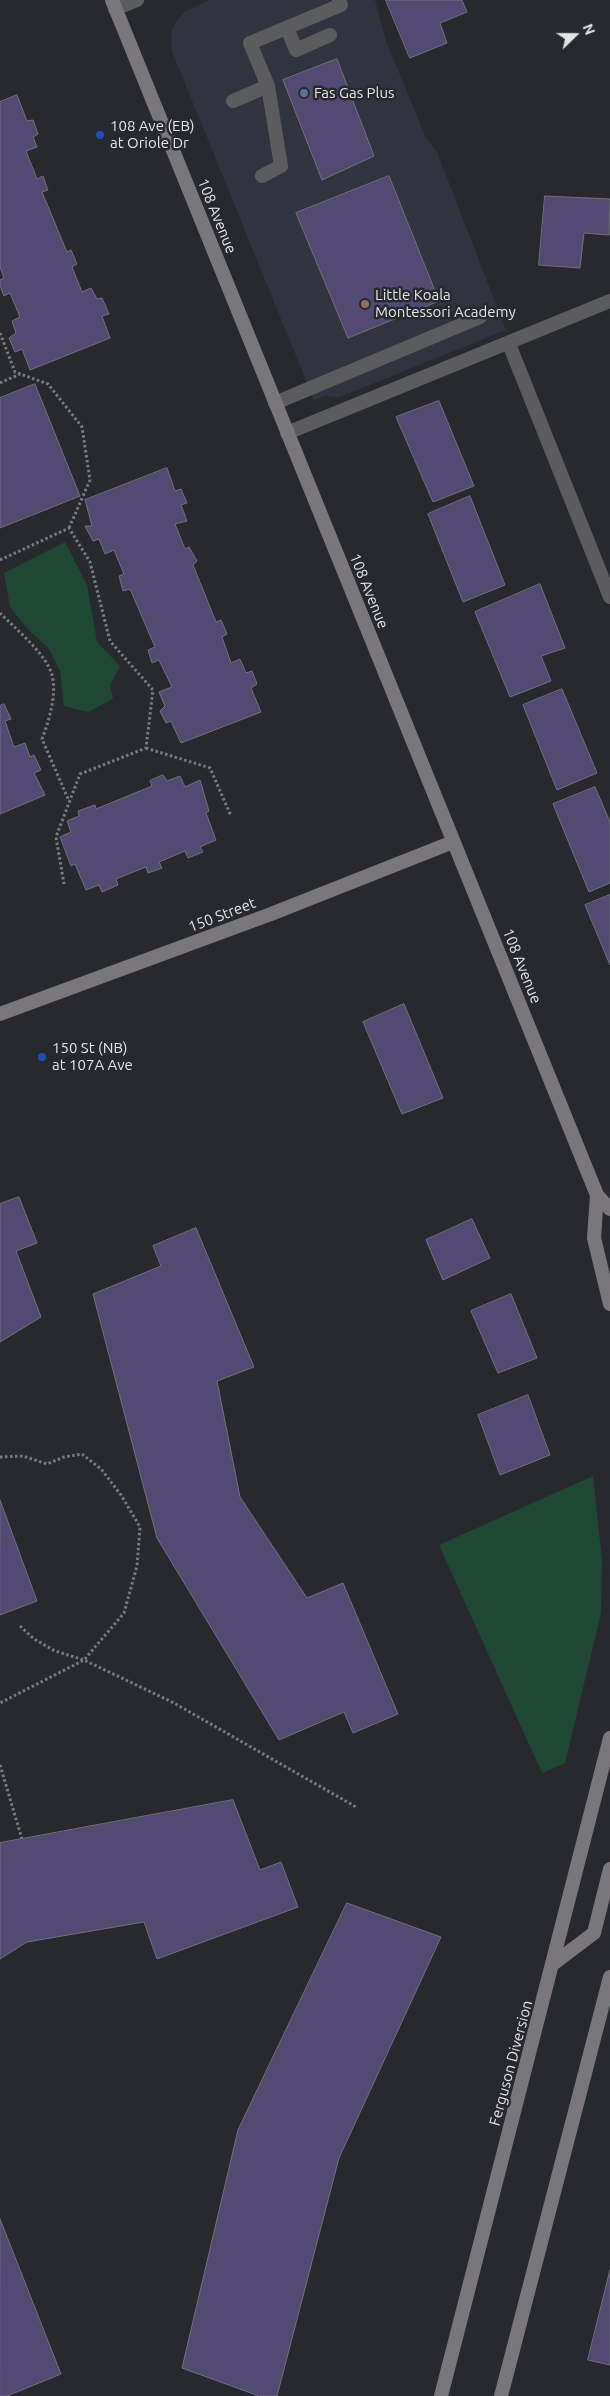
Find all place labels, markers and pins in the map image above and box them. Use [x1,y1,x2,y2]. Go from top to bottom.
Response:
place label: Fas Gas Plus [314,84,395,102]
marker: Fas Gas Plus [298,87,310,99]
place label: 108 Ave (EB) at Oriole Dr [110,117,195,152]
marker: 108 Ave (EB) at Oriole Dr [94,129,106,141]
place label: Little Koala Montessori Academy [375,286,516,321]
marker: Little Koala Montessori Academy [359,298,371,310]
place label: 150 St (NB) at 107A Ave [52,1039,133,1074]
marker: 150 St (NB) at 107A Ave [36,1051,48,1063]

